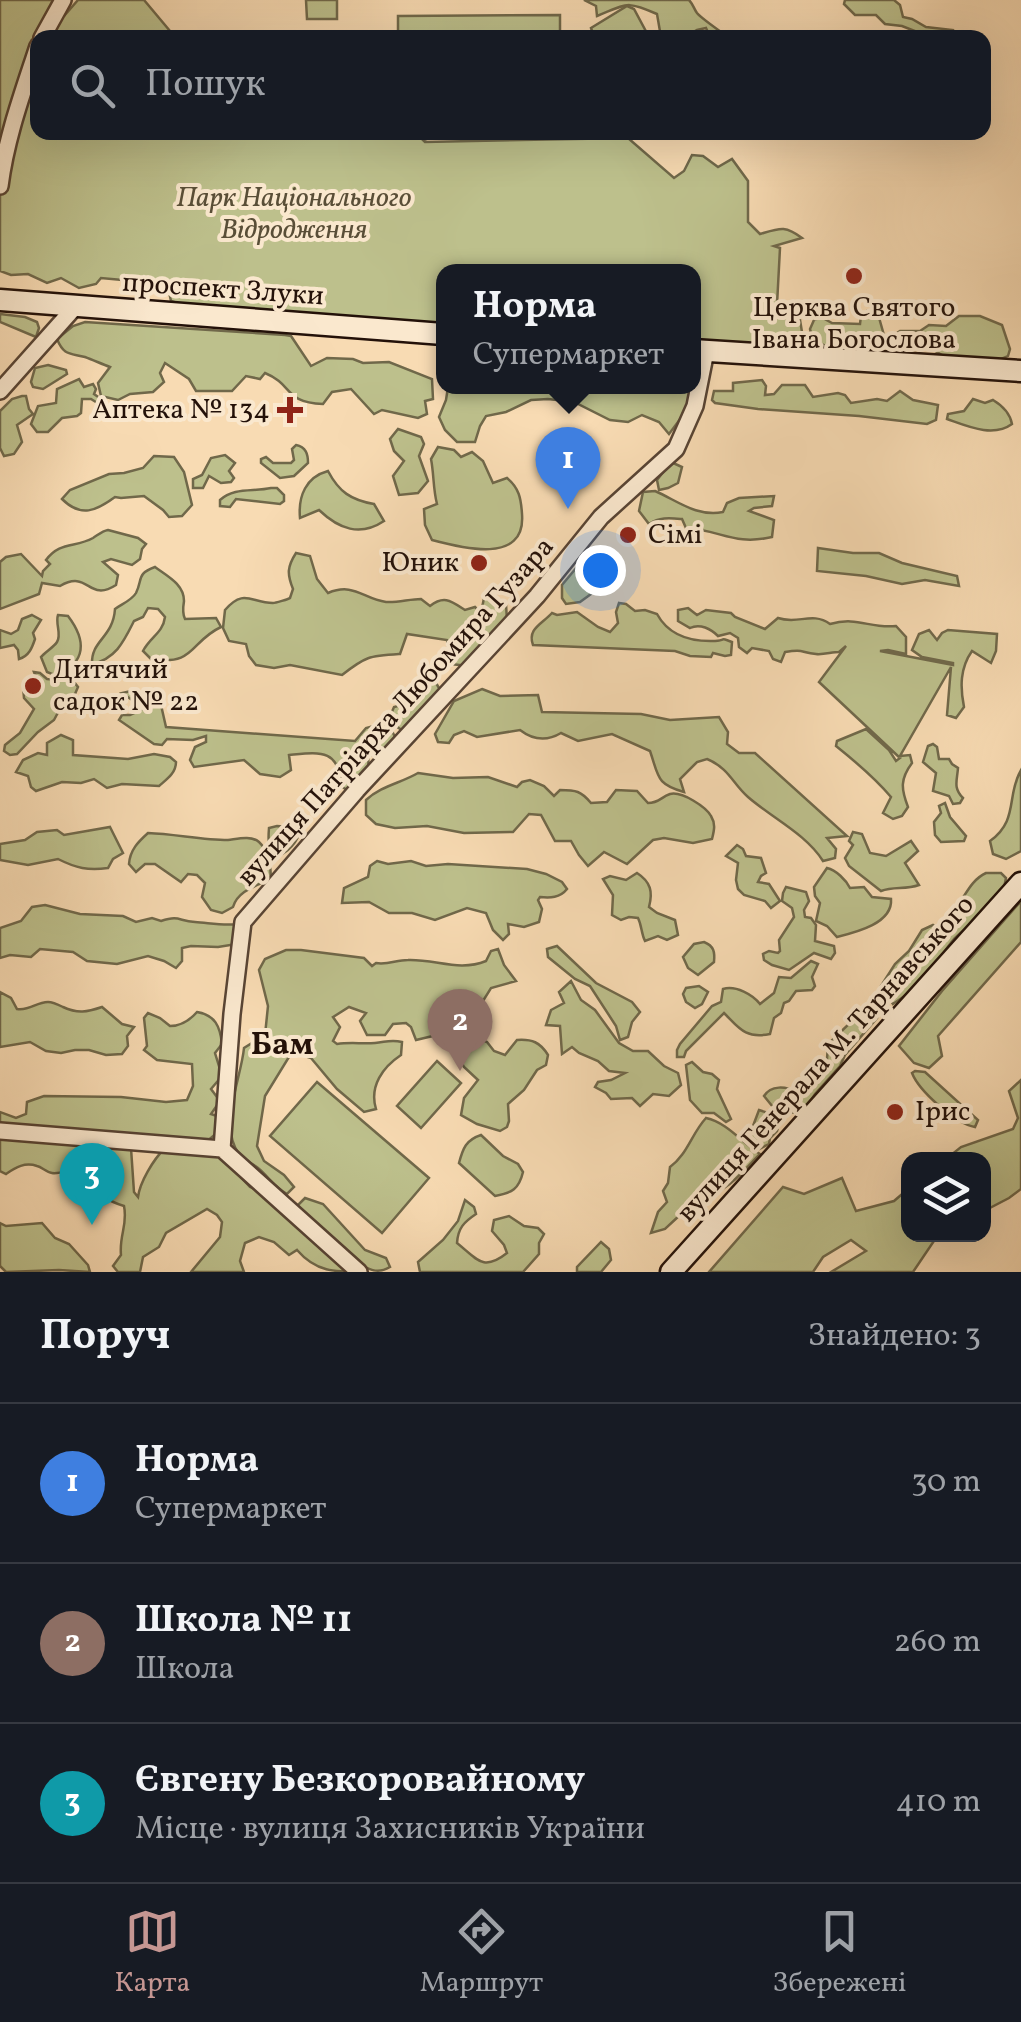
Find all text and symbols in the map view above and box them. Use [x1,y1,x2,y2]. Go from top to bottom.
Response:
search box [30,30,991,140]
icon: search [65,58,120,113]
text: Пошук [145,59,265,112]
park label: Парк Національного Відродження [176,179,412,250]
street label: проспект Злуки [121,264,325,316]
popup [436,264,701,394]
marker: Церква Святого Івана Богослова [843,265,865,287]
text: Норма [473,281,597,334]
place label: Церква Святого Івана Богослова [752,289,956,360]
text: Супермаркет [473,334,664,378]
place label: Аптека № 134 [92,391,270,430]
marker: Аптека № 134 [279,399,301,421]
pin: 1 [536,426,600,509]
place label: Сімі [648,516,702,555]
marker: Сімі [617,524,639,546]
street label: вулиця Патріарха Любомира Гузара [228,529,564,895]
place label: Юник [382,544,459,583]
your location [575,545,626,596]
marker: Юник [468,552,490,574]
place label: Дитячий садок № 22 [53,651,199,722]
marker: Дитячий садок № 22 [22,675,44,697]
street label: вулиця Генерала М. Тарнавського [668,887,984,1231]
pin: 2 [428,988,492,1071]
district label: Бам [251,1024,313,1068]
place label: Ірис [915,1093,971,1132]
marker: Ірис [884,1101,906,1123]
pin: 3 [59,1142,124,1225]
map controls [901,1152,991,1242]
button: layers [901,1152,991,1242]
text: Поруч [40,1308,170,1367]
text: Знайдено: 3 [808,1315,981,1359]
text: Норма [135,1435,259,1488]
text: 1 [66,1461,79,1505]
text: 30 m [911,1461,981,1505]
text: Супермаркет [135,1488,326,1532]
text: Школа № 11 [135,1595,352,1648]
text: 2 [64,1621,81,1665]
text: 260 m [894,1621,981,1665]
text: Школа [135,1648,234,1692]
text: Євгену Безкоровайному [135,1755,585,1808]
text: 3 [64,1781,81,1825]
text: 410 m [896,1781,981,1825]
text: Місце · вулиця Захисників України [135,1808,645,1852]
tab: Карта [115,1904,191,2003]
tab: Маршрут [420,1904,543,2003]
tab: Збережені [772,1904,906,2003]

